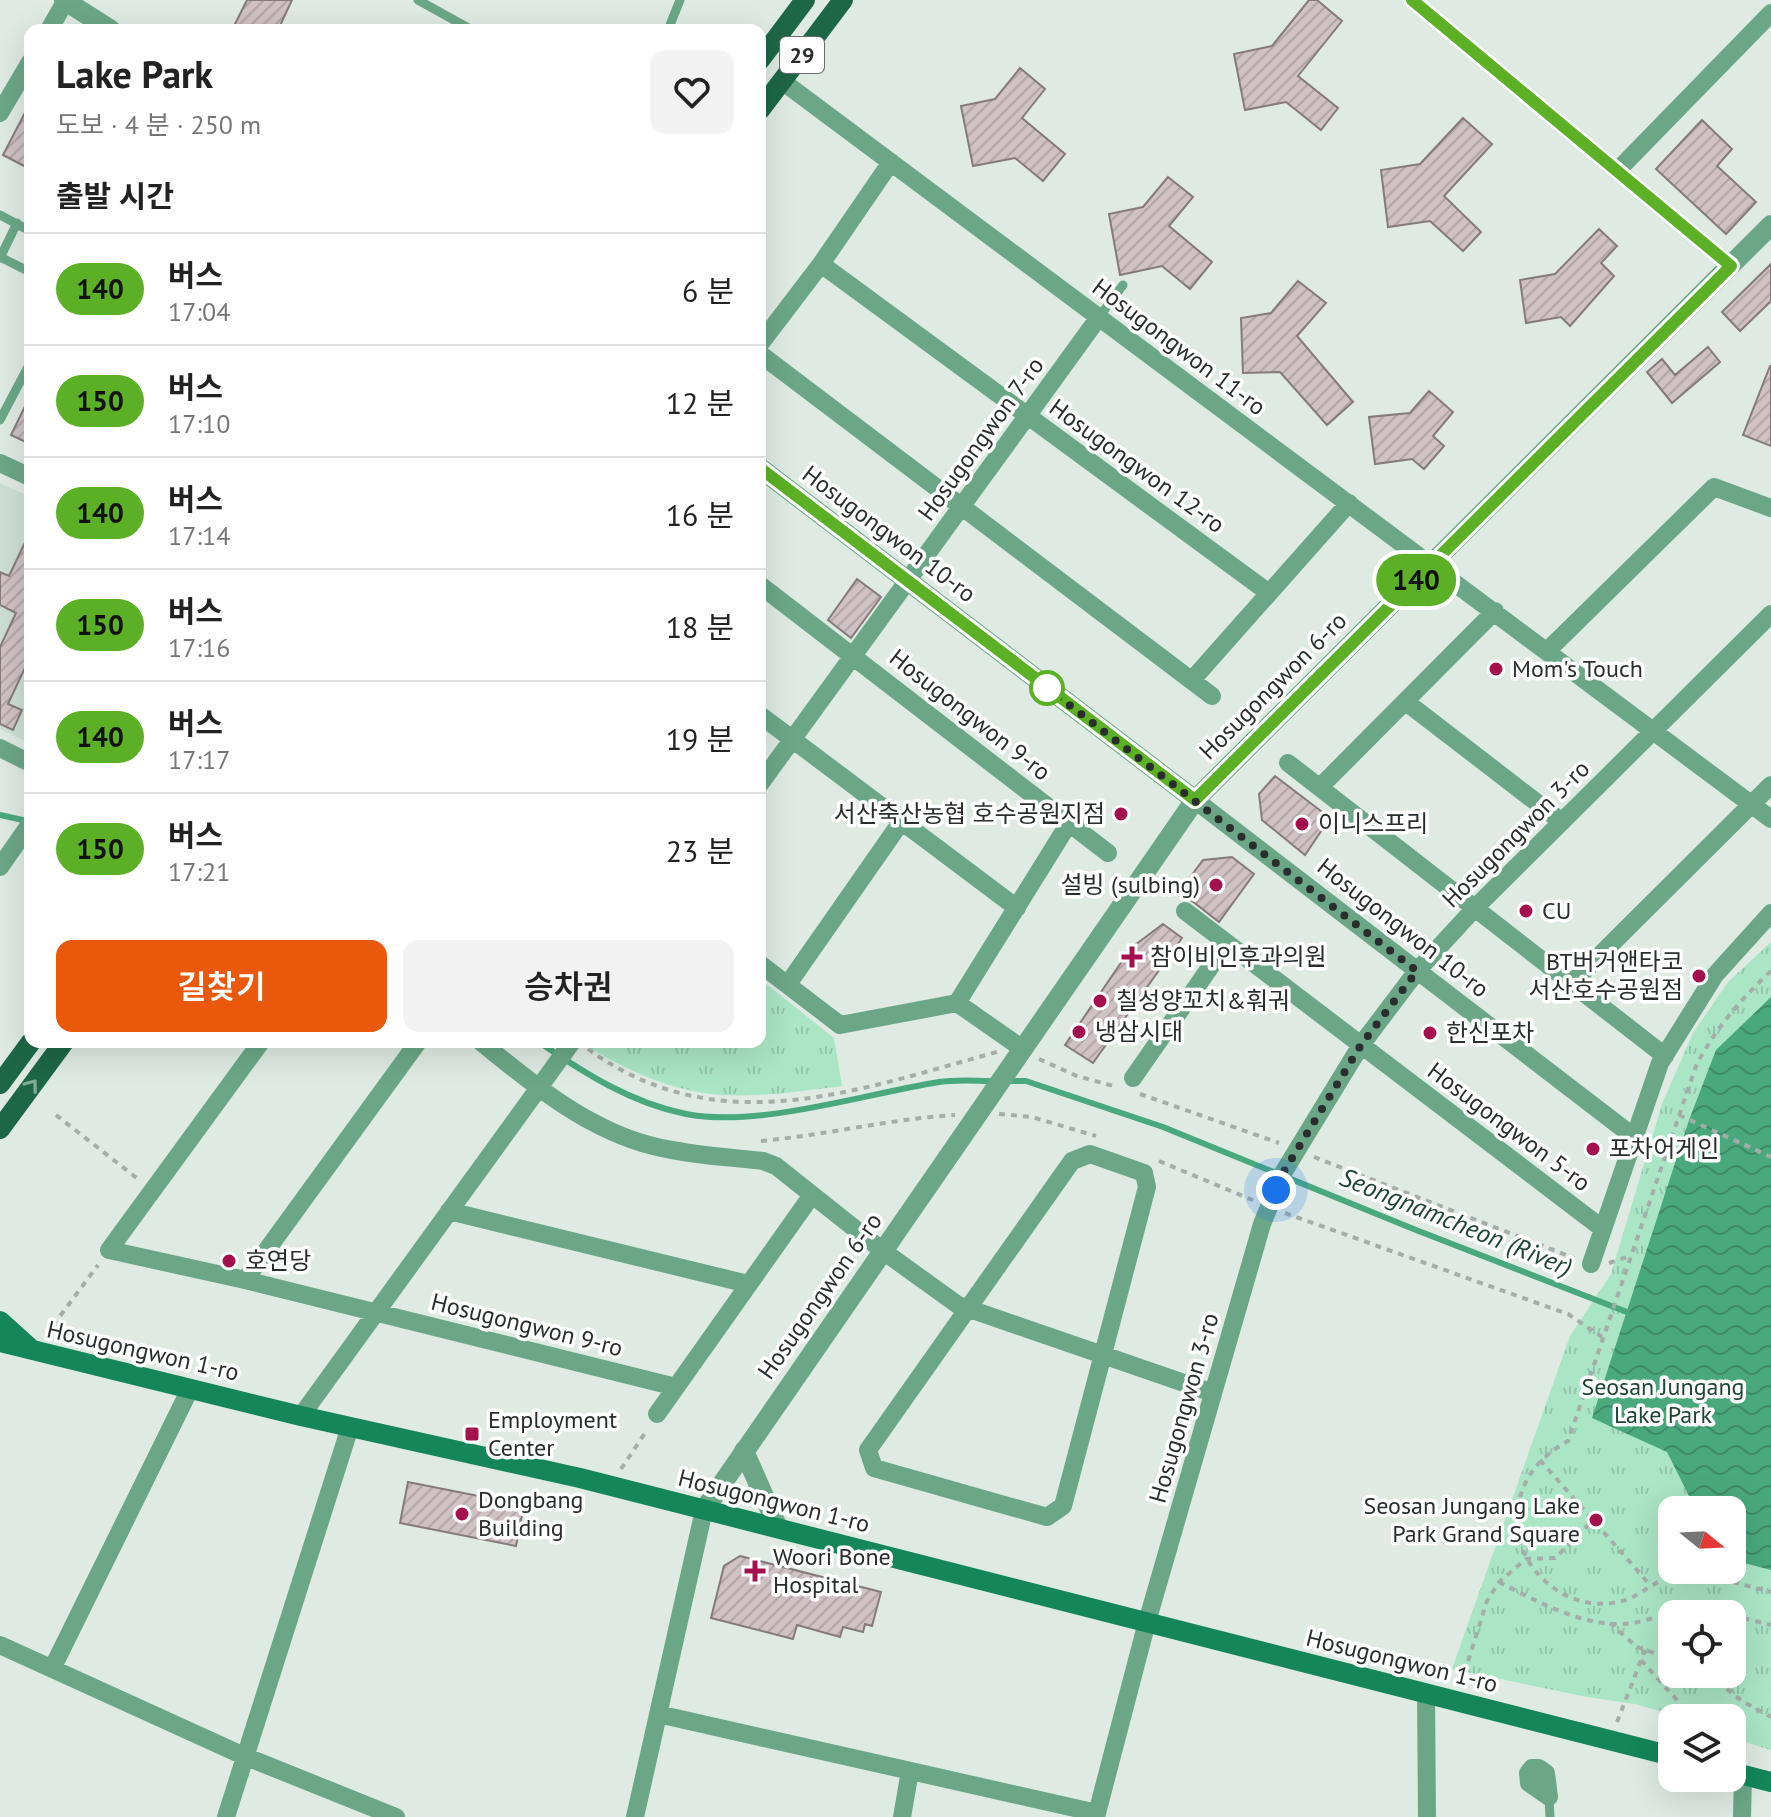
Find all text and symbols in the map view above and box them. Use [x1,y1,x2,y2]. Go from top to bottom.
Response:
road number: 29 [780,37,824,73]
text: Lake Park [56,49,213,98]
button: heart [650,50,734,134]
text: 도보 · 4 분 · 250 m [56,108,261,141]
text: 출발 시간 [56,176,174,215]
text: 버스 [168,255,223,294]
text: 140 [76,270,124,307]
text: 6 분 [682,271,734,310]
street label: Hosugongwon 11-ro [1086,271,1272,422]
text: 17:04 [168,295,230,328]
street label: Hosugongwon 7-ro [911,351,1050,527]
text: 버스 [168,367,223,406]
text: 150 [76,382,124,419]
text: 12 분 [666,383,734,422]
street label: Hosugongwon 12-ro [1043,392,1231,540]
text: 17:10 [168,407,230,440]
street label: Hosugongwon 10-ro [796,458,982,609]
text: 버스 [168,479,223,518]
text: 140 [76,494,124,531]
text: 16 분 [666,495,734,534]
text: 17:14 [168,519,230,552]
line badge: 140 [1370,554,1462,606]
text: 140 [1392,561,1440,598]
text: 버스 [168,591,223,630]
street label: Hosugongwon 6-ro [1192,605,1353,766]
text: 150 [76,606,124,643]
text: 18 분 [666,607,734,646]
text: 17:16 [168,631,230,664]
street label: Hosugongwon 9-ro [883,642,1057,787]
place label: Mom's Touch [1512,653,1643,684]
marker: Mom's Touch [1487,660,1505,678]
unlabelled marker [1030,671,1064,705]
text: 버스 [168,703,223,742]
text: 140 [76,718,124,755]
text: 19 분 [666,719,734,758]
text: 17:17 [168,743,230,776]
street label: Hosugongwon 3-ro [1435,753,1596,914]
place label: 서산축산농협 호수공원지점 [834,798,1105,829]
marker: 서산축산농협 호수공원지점 [1112,805,1130,823]
place label: 이니스프리 [1318,808,1428,839]
text: 버스 [168,815,223,854]
marker: 이니스프리 [1293,815,1311,833]
text: 150 [76,830,124,867]
text: 23 분 [666,831,734,870]
street label: Hosugongwon 10-ro [1311,851,1495,1004]
text: 17:21 [168,855,230,888]
place label: 설빙 (sulbing) [1061,869,1200,900]
marker: 설빙 (sulbing) [1207,876,1225,894]
place label: CU [1542,895,1571,926]
marker: CU [1517,902,1535,920]
button: 길찾기 [56,940,387,1032]
button: 승차권 [403,940,734,1032]
place label: 참이비인후과의원 [1150,941,1327,972]
marker: 참이비인후과의원 [1121,946,1143,968]
place label: BT버거앤타코 서산호수공원점 [1528,946,1683,1005]
marker: BT버거앤타코 서산호수공원점 [1690,967,1708,985]
place label: 칠성양꼬치&훠궈 [1116,985,1290,1016]
marker: 칠성양꼬치&훠궈 [1091,992,1109,1010]
place label: 냉삼시대 [1095,1016,1183,1047]
place label: 한신포차 [1446,1017,1534,1048]
marker: 냉삼시대 [1070,1023,1088,1041]
marker: 한신포차 [1421,1024,1439,1042]
street label: Hosugongwon 5-ro [1422,1055,1597,1198]
one-way arrow [22,1080,37,1094]
place label: 포차어게인 [1609,1133,1719,1164]
marker: 포차어게인 [1584,1140,1602,1158]
water label: Seongnamcheon (River) [1335,1160,1577,1283]
your location [1256,1170,1296,1210]
street label: Hosugongwon 6-ro [751,1206,889,1385]
place label: 호연당 [245,1245,311,1276]
marker: 호연당 [220,1252,238,1270]
street label: Hosugongwon 9-ro [428,1286,626,1363]
street label: Hosugongwon 3-ro [1142,1309,1225,1506]
street label: Hosugongwon 1-ro [44,1313,242,1388]
park label: Seosan Jungang Lake Park [1582,1371,1744,1430]
place label: Employment Center [488,1404,617,1463]
marker: Employment Center [463,1425,481,1443]
street label: Hosugongwon 1-ro [675,1462,873,1539]
place label: Dongbang Building [478,1484,583,1543]
place label: Seosan Jungang Lake Park Grand Square [1363,1490,1580,1549]
north arrow [1658,1496,1746,1584]
map controls [1658,1496,1746,1792]
marker: Dongbang Building [453,1505,471,1523]
marker: Seosan Jungang Lake Park Grand Square [1587,1511,1605,1529]
place label: Woori Bone Hospital [773,1541,891,1600]
marker: Woori Bone Hospital [744,1560,766,1582]
button: locate [1658,1600,1746,1688]
street label: Hosugongwon 1-ro [1303,1622,1501,1699]
button: layers [1658,1704,1746,1792]

